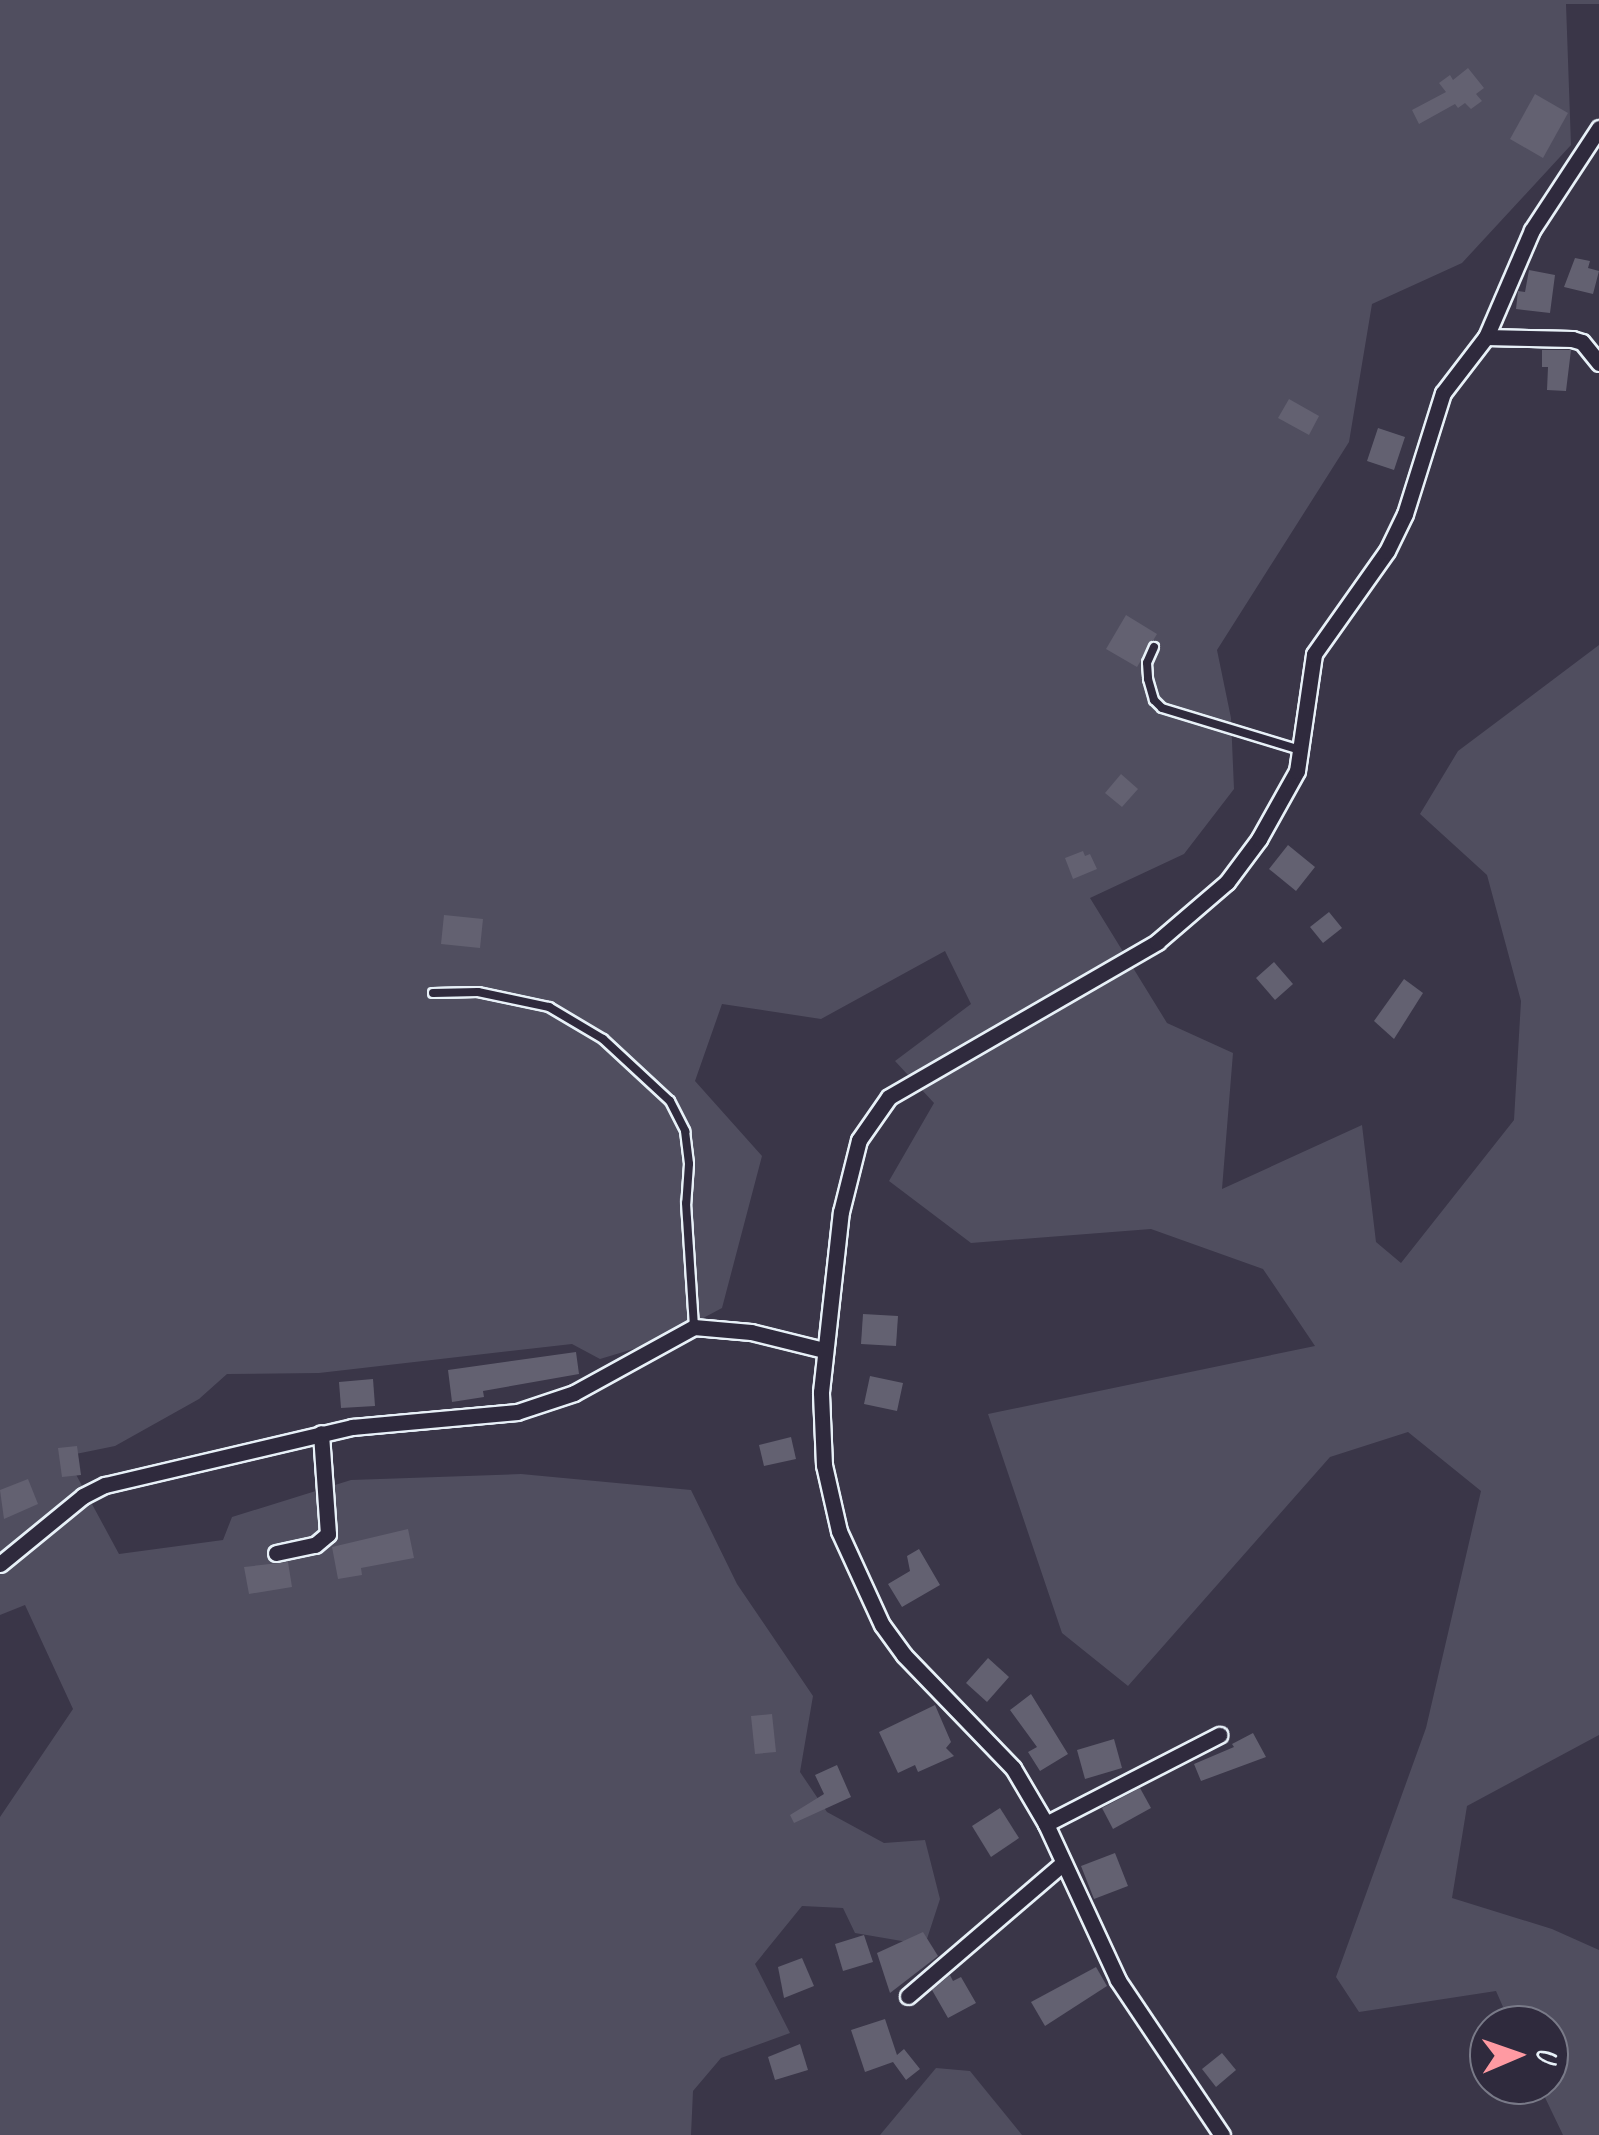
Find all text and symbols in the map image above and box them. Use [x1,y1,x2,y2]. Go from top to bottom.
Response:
north arrow [1469,2005,1569,2105]
text: U [1530,2047,1565,2061]

